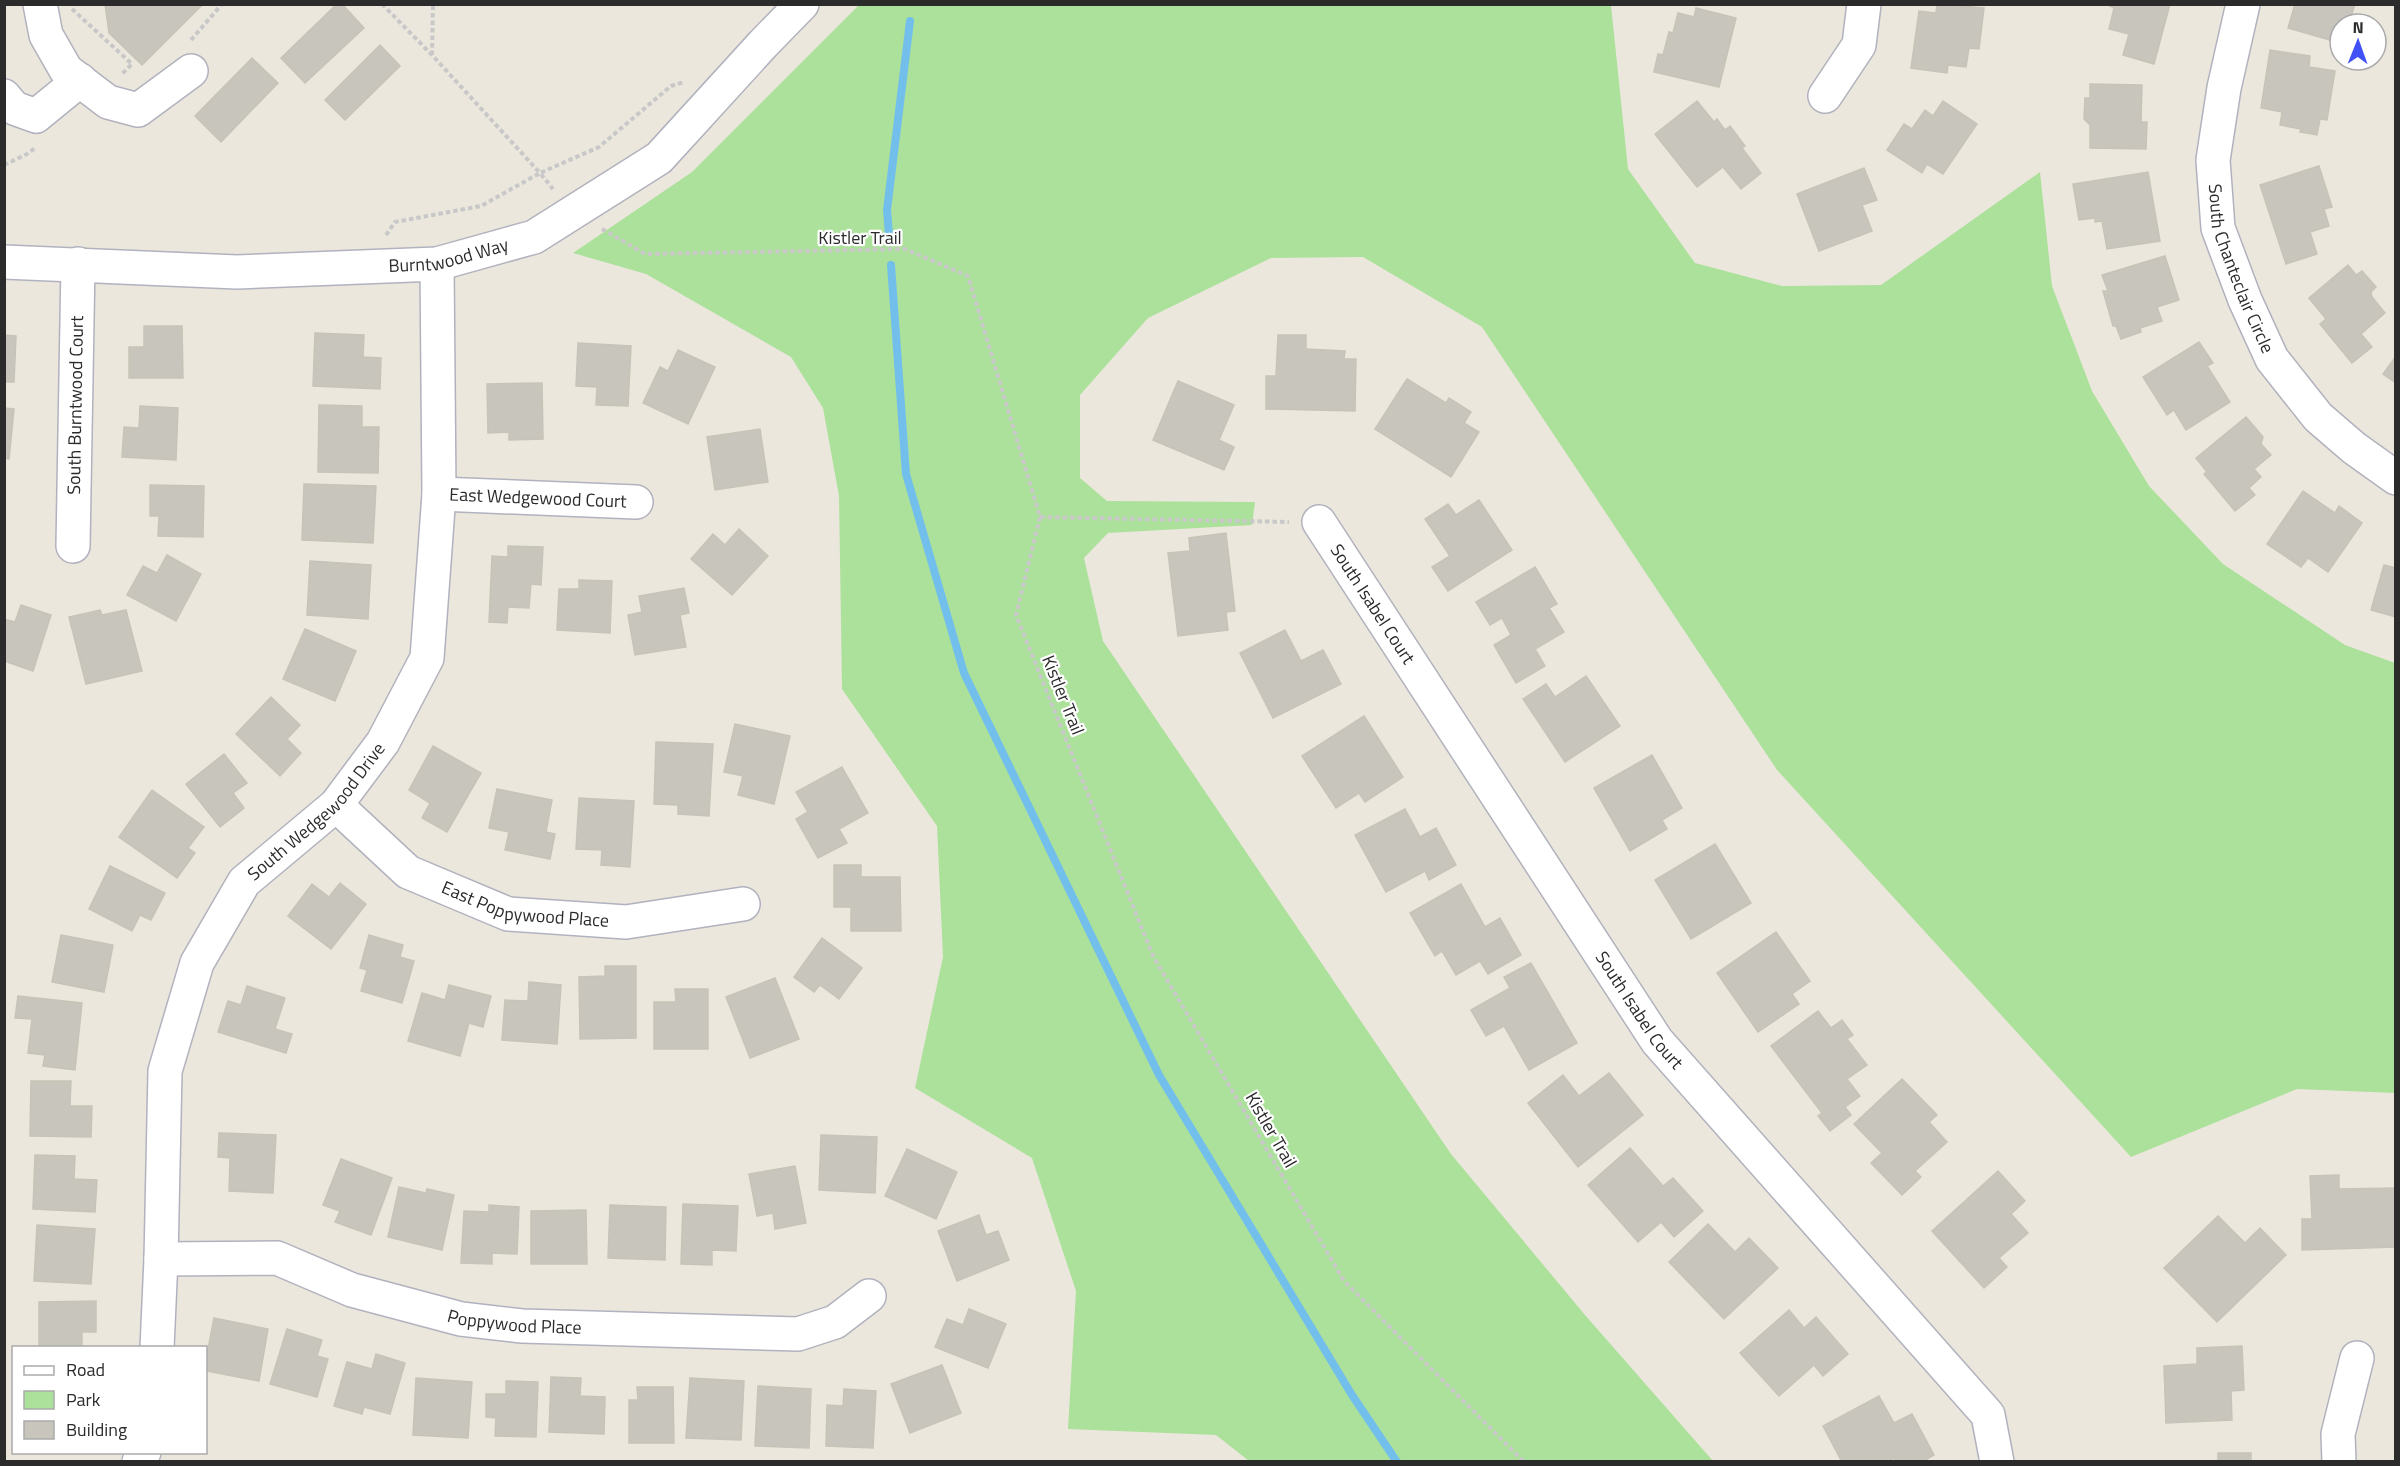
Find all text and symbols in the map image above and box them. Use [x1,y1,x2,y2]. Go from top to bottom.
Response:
north arrow [2328,12,2388,72]
text: N [2353,15,2364,39]
street label: South Chanteclair Circle [2202,183,2282,357]
street label: Kistler Trail [818,224,902,251]
street label: Burntwood Way [388,231,512,279]
street label: South Burntwood Court [60,315,90,495]
street label: East Wedgewood Court [449,480,628,515]
street label: South Isabel Court [1324,538,1422,670]
street label: Kistler Trail [1035,651,1092,739]
street label: South Wedgewood Drive [241,736,391,887]
street label: East Poppywood Place [438,874,610,934]
street label: South Isabel Court [1589,946,1690,1076]
street label: Kistler Trail [1239,1087,1304,1173]
street label: Poppywood Place [444,1302,582,1341]
legend [12,1346,207,1454]
text: Road [66,1356,105,1383]
text: Park [66,1386,101,1413]
text: Building [66,1416,127,1443]

